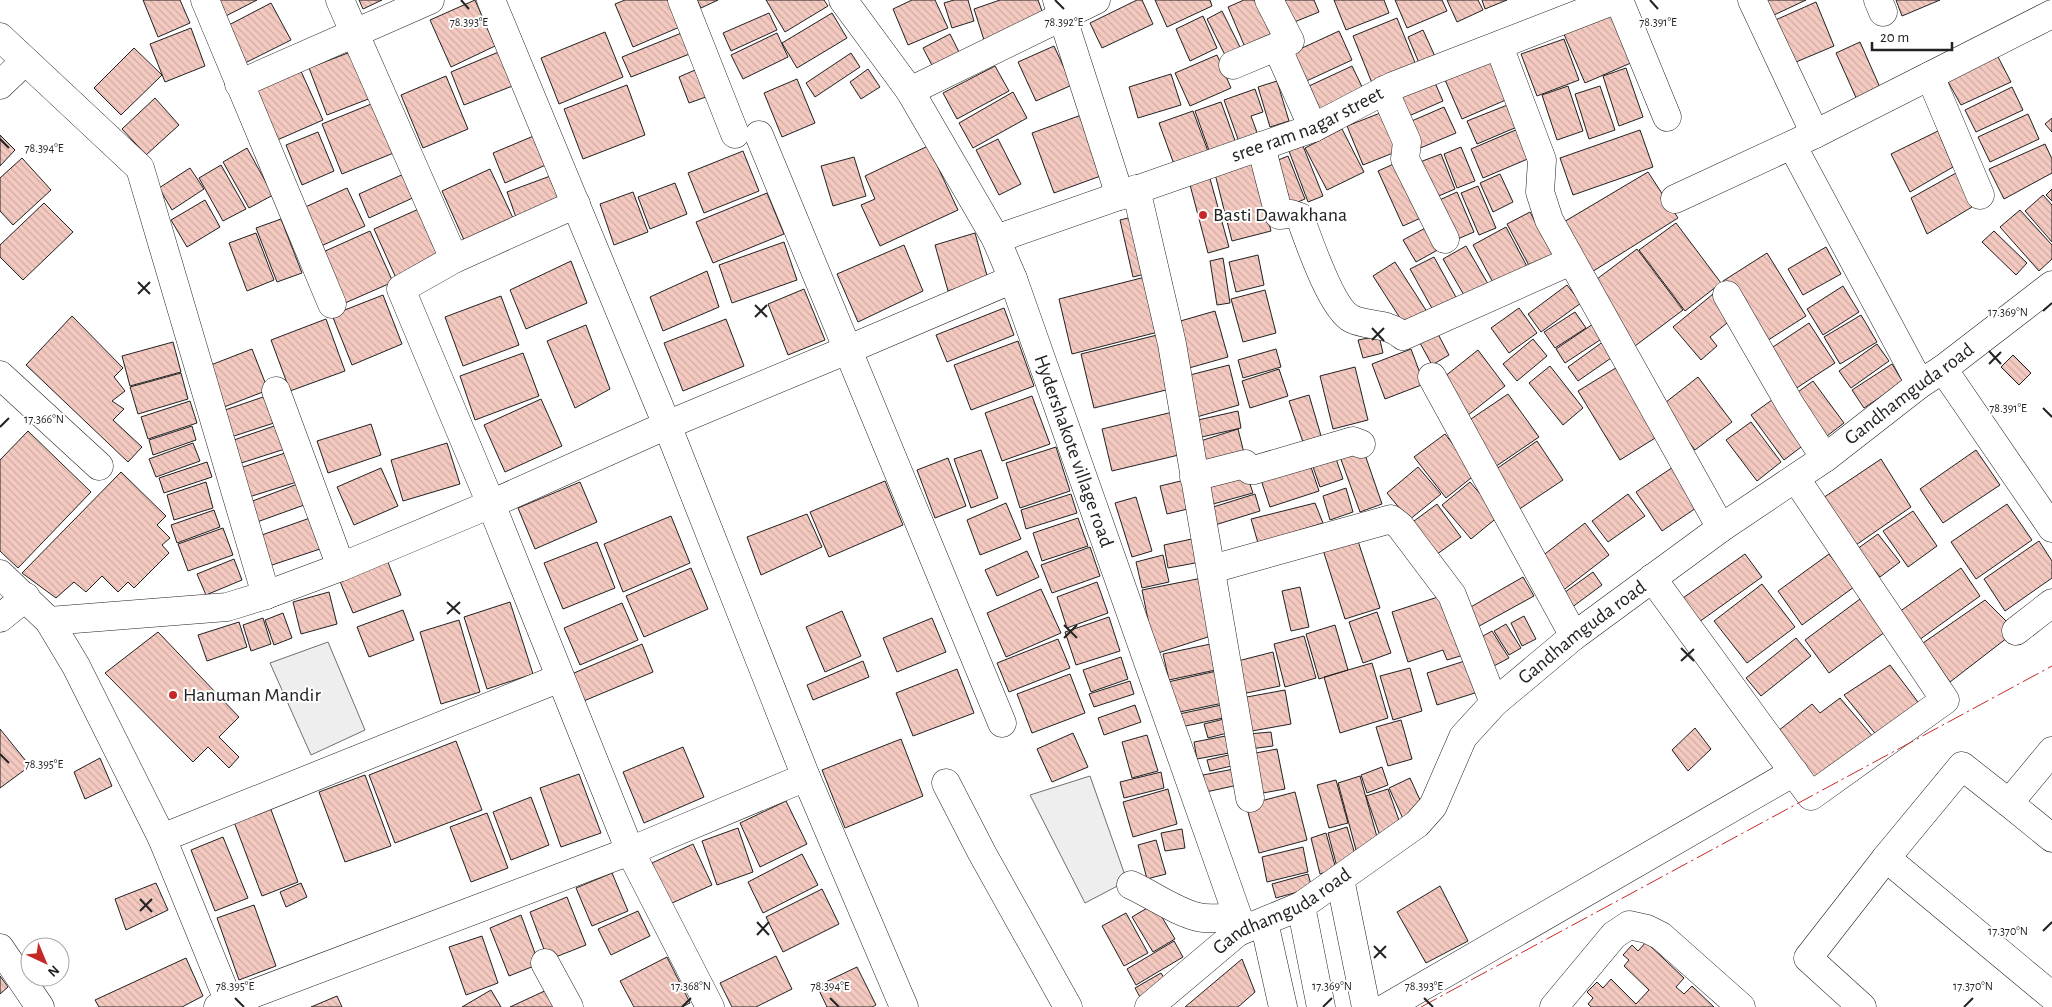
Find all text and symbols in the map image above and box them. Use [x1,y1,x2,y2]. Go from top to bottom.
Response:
text: 78.393°E [450,16,488,28]
text: 78.392°E [1045,16,1084,28]
text: 78.391°E [1639,16,1677,28]
scale bar [1872,20,1952,52]
text: 20 m [1880,30,1909,45]
street label: sree ram nagar street [1229,83,1387,166]
text: 78.394°E [24,142,64,154]
place label: Basti Dawakhana [1213,205,1347,225]
marker: Basti Dawakhana [1197,209,1209,221]
text: 17.369°N [1988,306,2028,318]
street label: Gandhamguda road [1841,339,1978,449]
street label: Hydershakote village road [1031,352,1117,550]
text: 78.391°E [1989,402,2027,414]
text: 17.366°N [24,413,64,425]
street label: Gandhamguda road [1515,577,1650,688]
place label: Hanuman Mandir [183,685,321,705]
marker: Hanuman Mandir [167,689,179,701]
text: 78.395°E [25,758,63,770]
street label: Gandhamguda road [1209,864,1354,959]
text: 17.370°N [1988,925,2028,937]
north arrow [20,937,70,987]
text: N [45,962,62,979]
text: 78.395°E [216,980,254,992]
text: 17.368°N [671,980,711,992]
text: 78.394°E [810,980,850,992]
text: 17.369°N [1312,980,1352,992]
text: 78.393°E [1405,980,1443,992]
text: 17.370°N [1953,980,1993,992]

